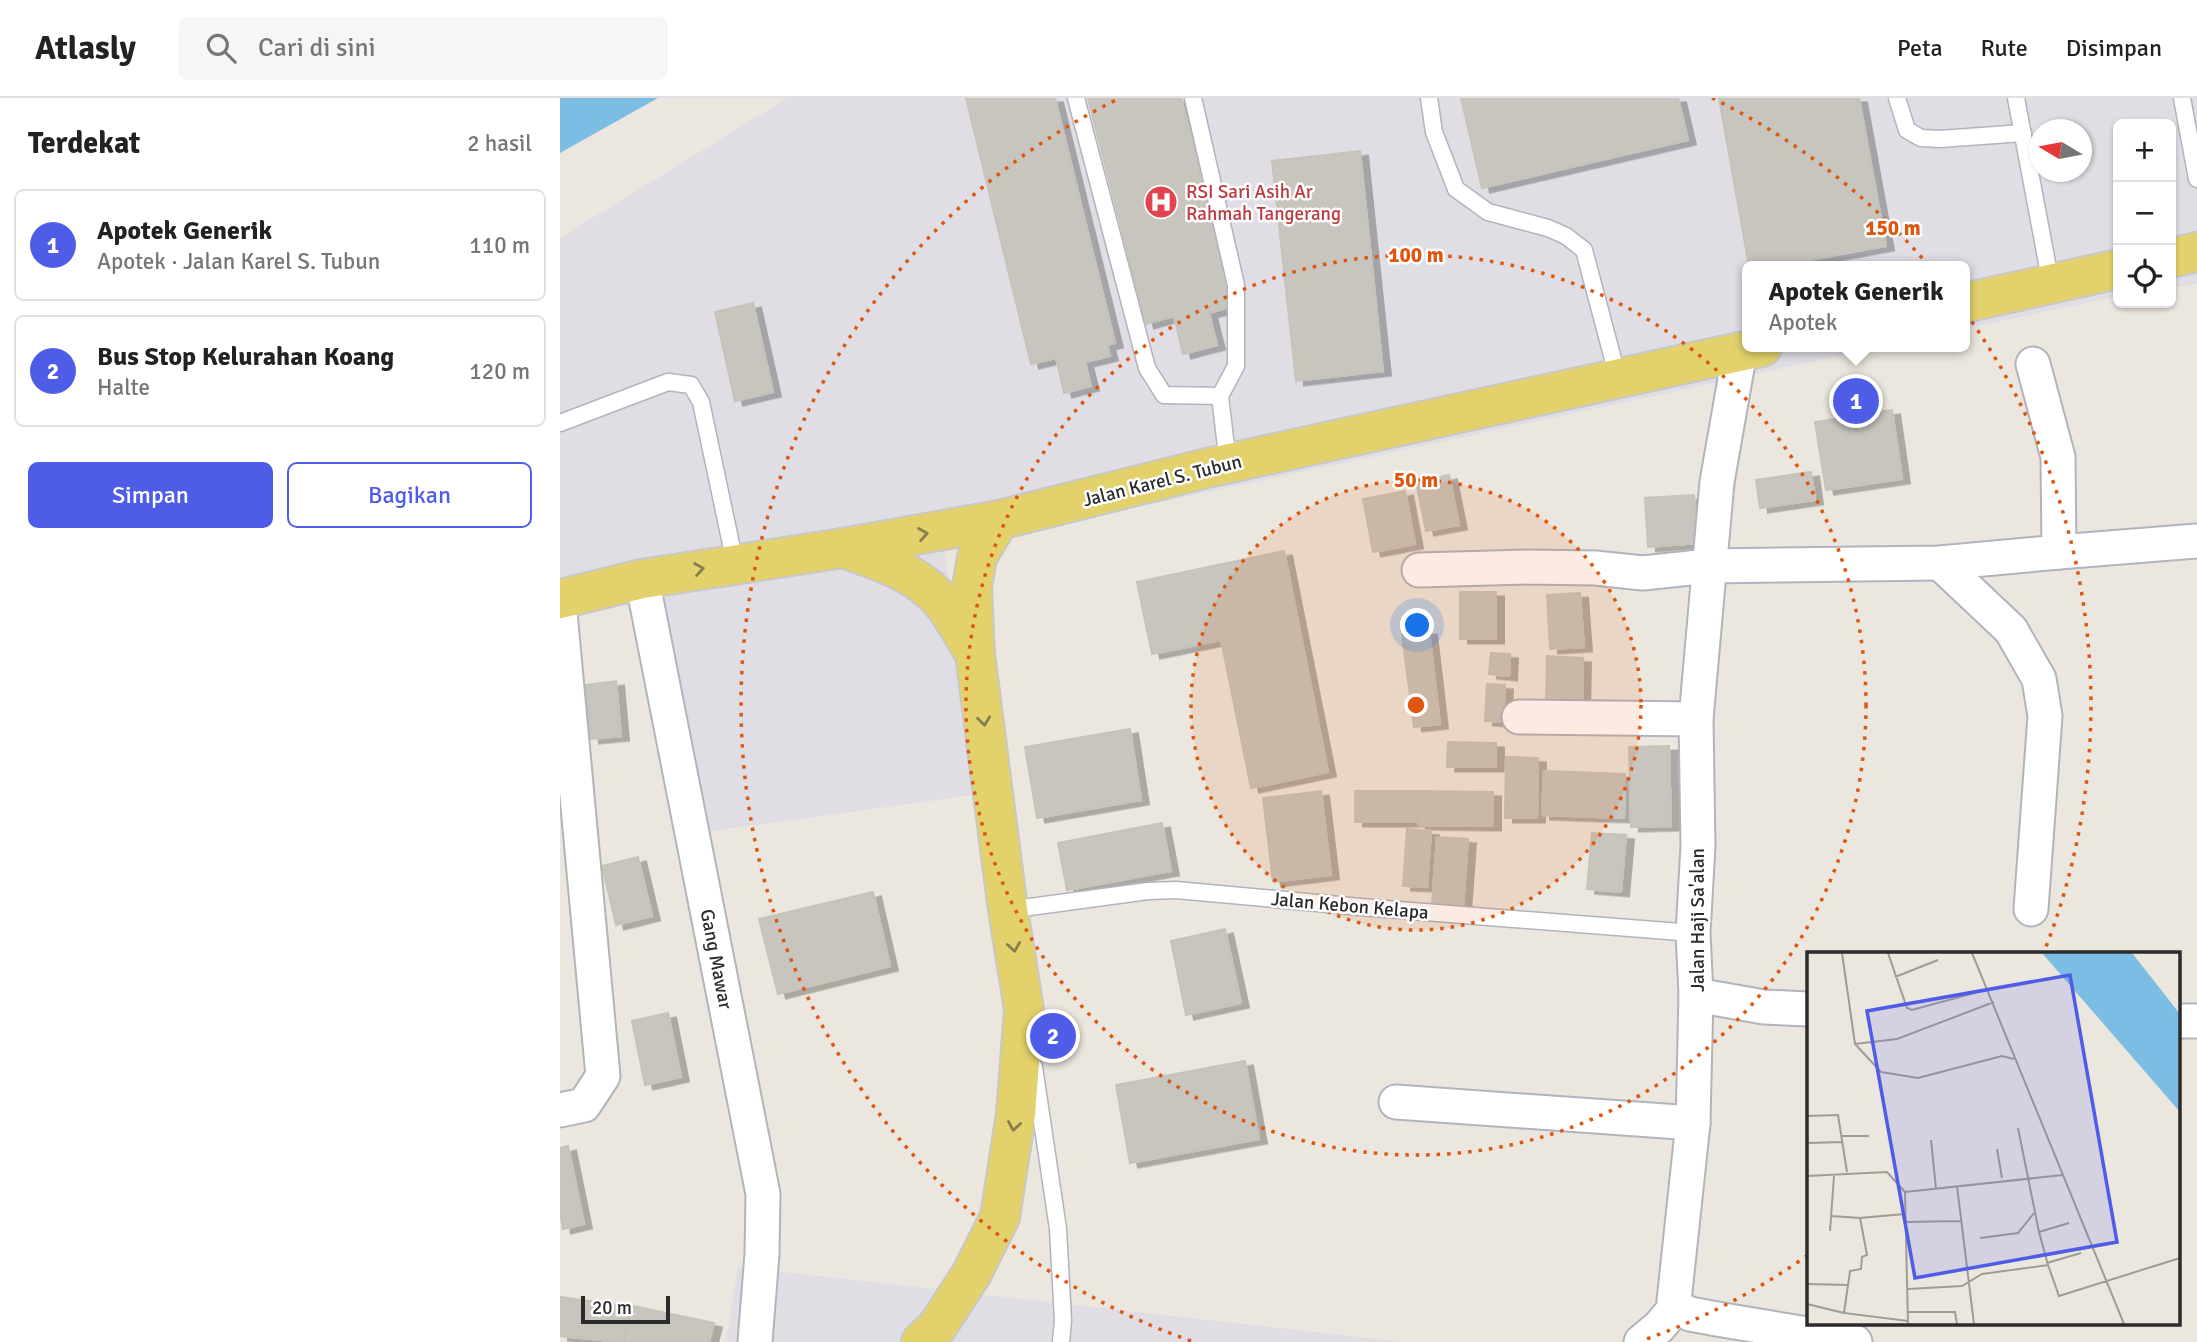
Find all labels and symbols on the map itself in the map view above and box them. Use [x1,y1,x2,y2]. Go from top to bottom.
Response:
north arrow [2029,119,2092,182]
place label: RSI Sari Asih Ar Rahmah Tangerang [1186,180,1341,226]
hospital icon: RSI Sari Asih Ar Rahmah Tangerang [1142,183,1180,221]
text: 150 m [1865,215,1921,241]
text: 100 m [1388,242,1444,268]
pin: 1 [1833,375,1879,427]
street label: Jalan Karel S. Tubun [1080,450,1244,512]
text: 50 m [1394,467,1438,493]
one-way arrow [917,527,929,542]
one-way arrow [693,562,704,577]
your location [1400,608,1434,642]
centre of rings [1404,693,1428,717]
one-way arrow [976,715,991,727]
street label: Jalan Haji Sa'alan [1686,848,1710,992]
street label: Jalan Kebon Kelapa [1270,887,1430,925]
street label: Gang Mawar [695,907,737,1011]
one-way arrow [1006,941,1021,953]
inset map [1807,952,2179,1324]
pin: 2 [1030,1010,1076,1062]
one-way arrow [1007,1120,1022,1132]
scale bar [581,1293,670,1325]

